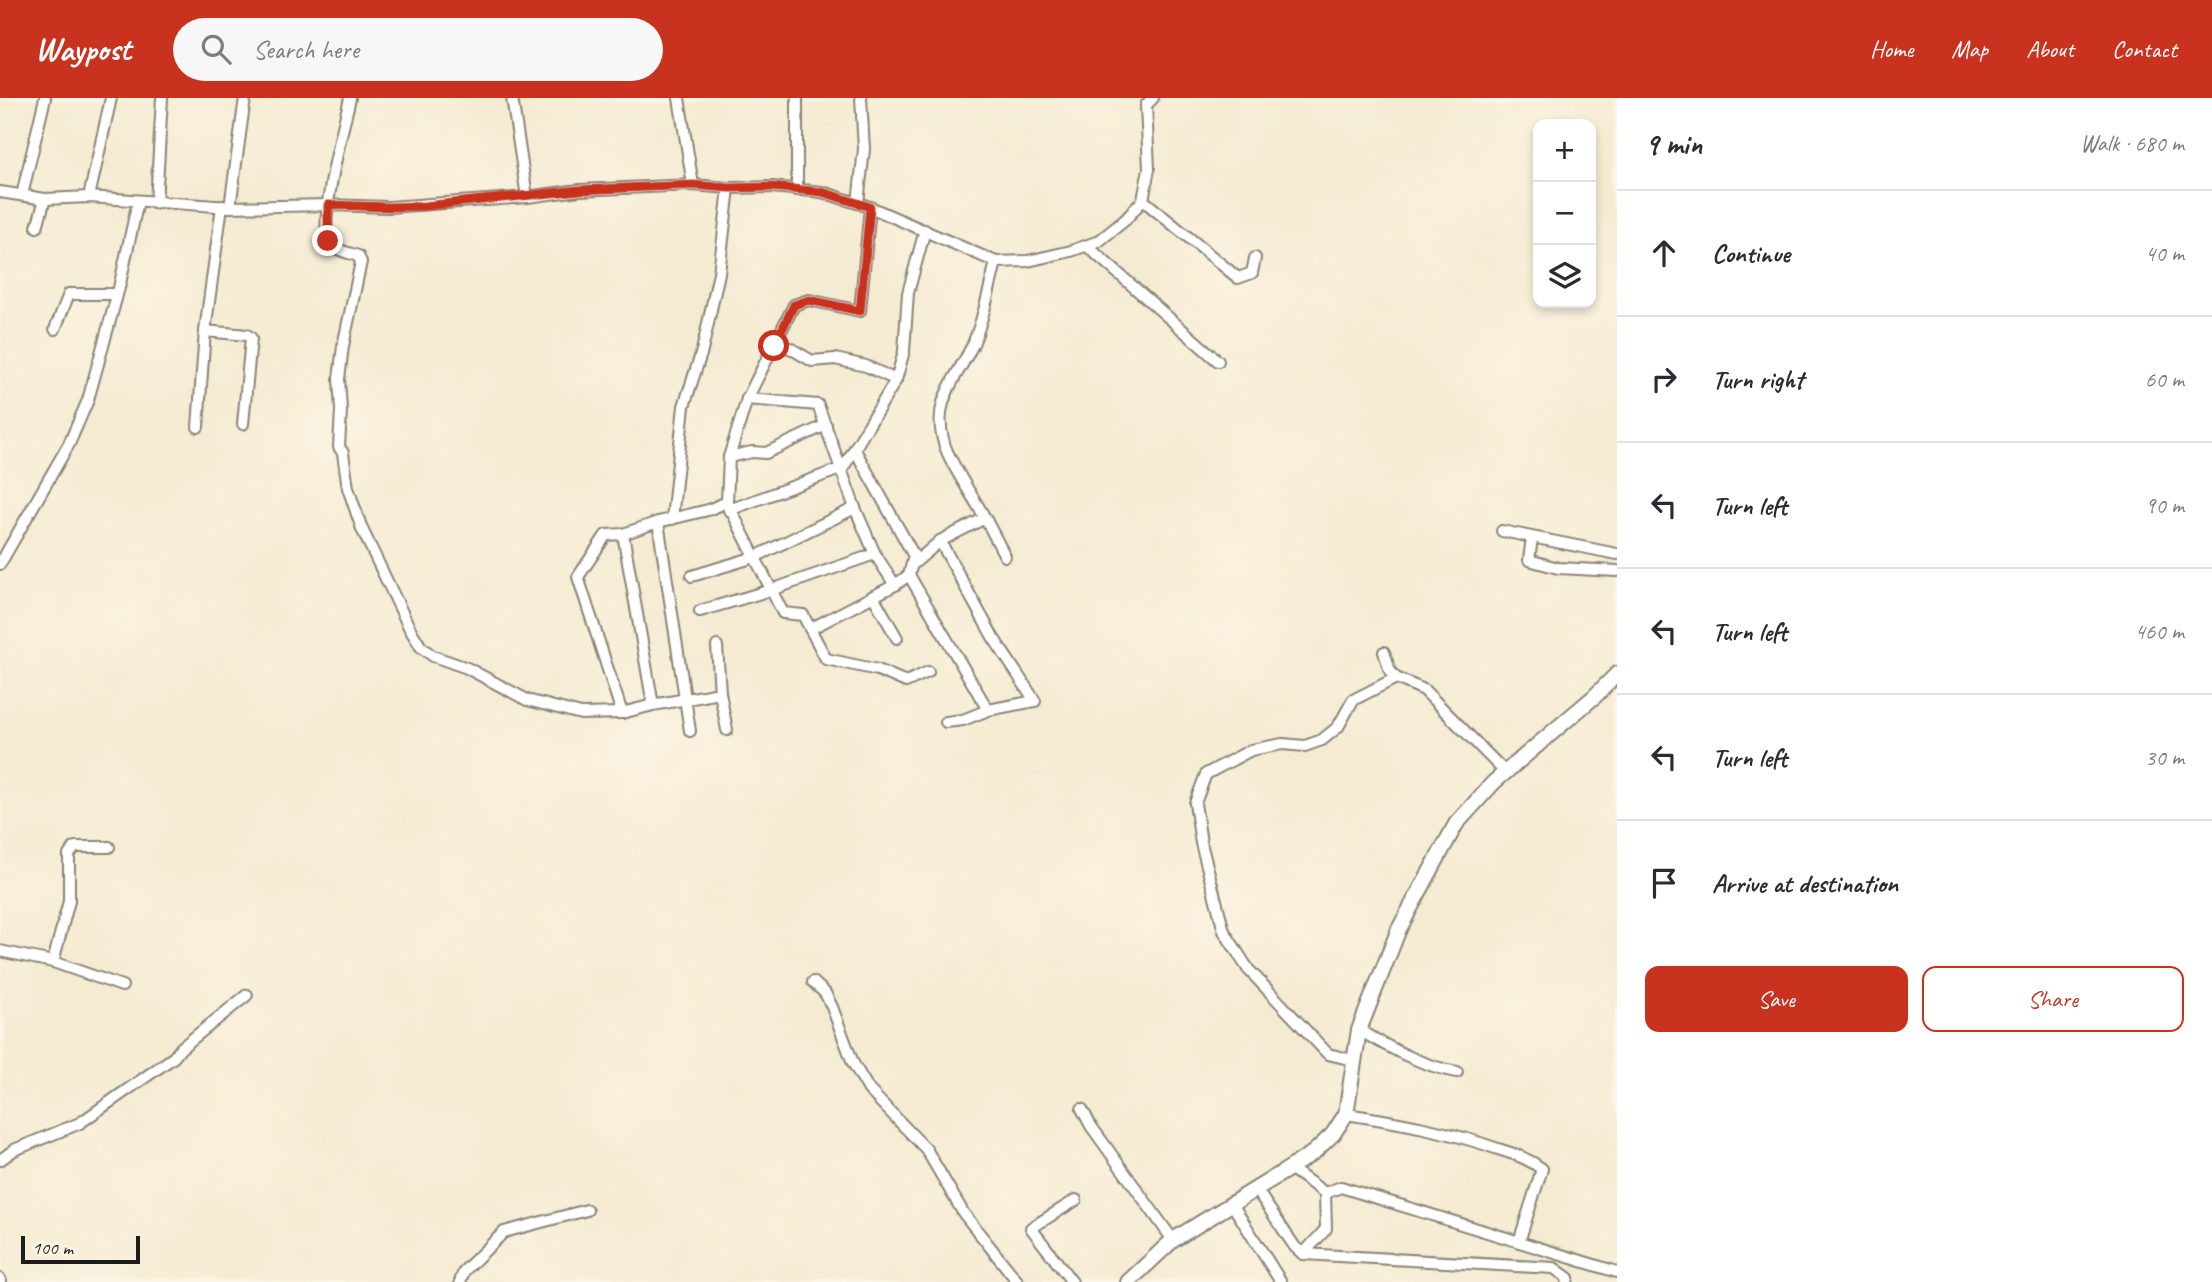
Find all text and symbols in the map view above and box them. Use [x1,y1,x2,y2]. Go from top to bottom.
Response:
search box [173,18,663,81]
text: Waypost [35,28,131,70]
icon: search [197,30,235,68]
text: Search here [253,33,359,66]
text: Home [1870,34,1913,64]
text: Map [1951,34,1988,64]
text: About [2026,34,2074,64]
text: Contact [2112,34,2177,64]
map controls [1533,119,1596,308]
button: + [1533,119,1596,182]
text: 9 min [1645,125,1702,163]
text: Walk · 680 m [2080,129,2184,158]
button: − [1533,182,1596,245]
route end [312,225,343,256]
icon: ahead [1645,234,1683,272]
text: Continue [1712,237,1790,270]
text: 40 m [2145,239,2184,268]
button: layers [1533,245,1596,308]
route start [758,330,789,361]
icon: right [1645,360,1683,398]
text: Turn right [1712,363,1803,396]
text: 60 m [2145,365,2184,394]
icon: left [1645,486,1683,524]
text: Turn left [1712,489,1787,522]
text: 90 m [2145,491,2184,520]
icon: left [1645,612,1683,650]
text: Turn left [1712,615,1787,648]
text: 460 m [2135,617,2184,646]
icon: left [1645,738,1683,776]
text: Turn left [1712,741,1787,774]
text: 30 m [2145,743,2184,772]
icon: arrive [1645,864,1683,902]
text: Arrive at destination [1712,867,1898,900]
button: Save [1645,966,1908,1032]
button: Share [1922,966,2184,1032]
scale bar [21,1233,140,1265]
text: 100 m [32,1236,73,1260]

